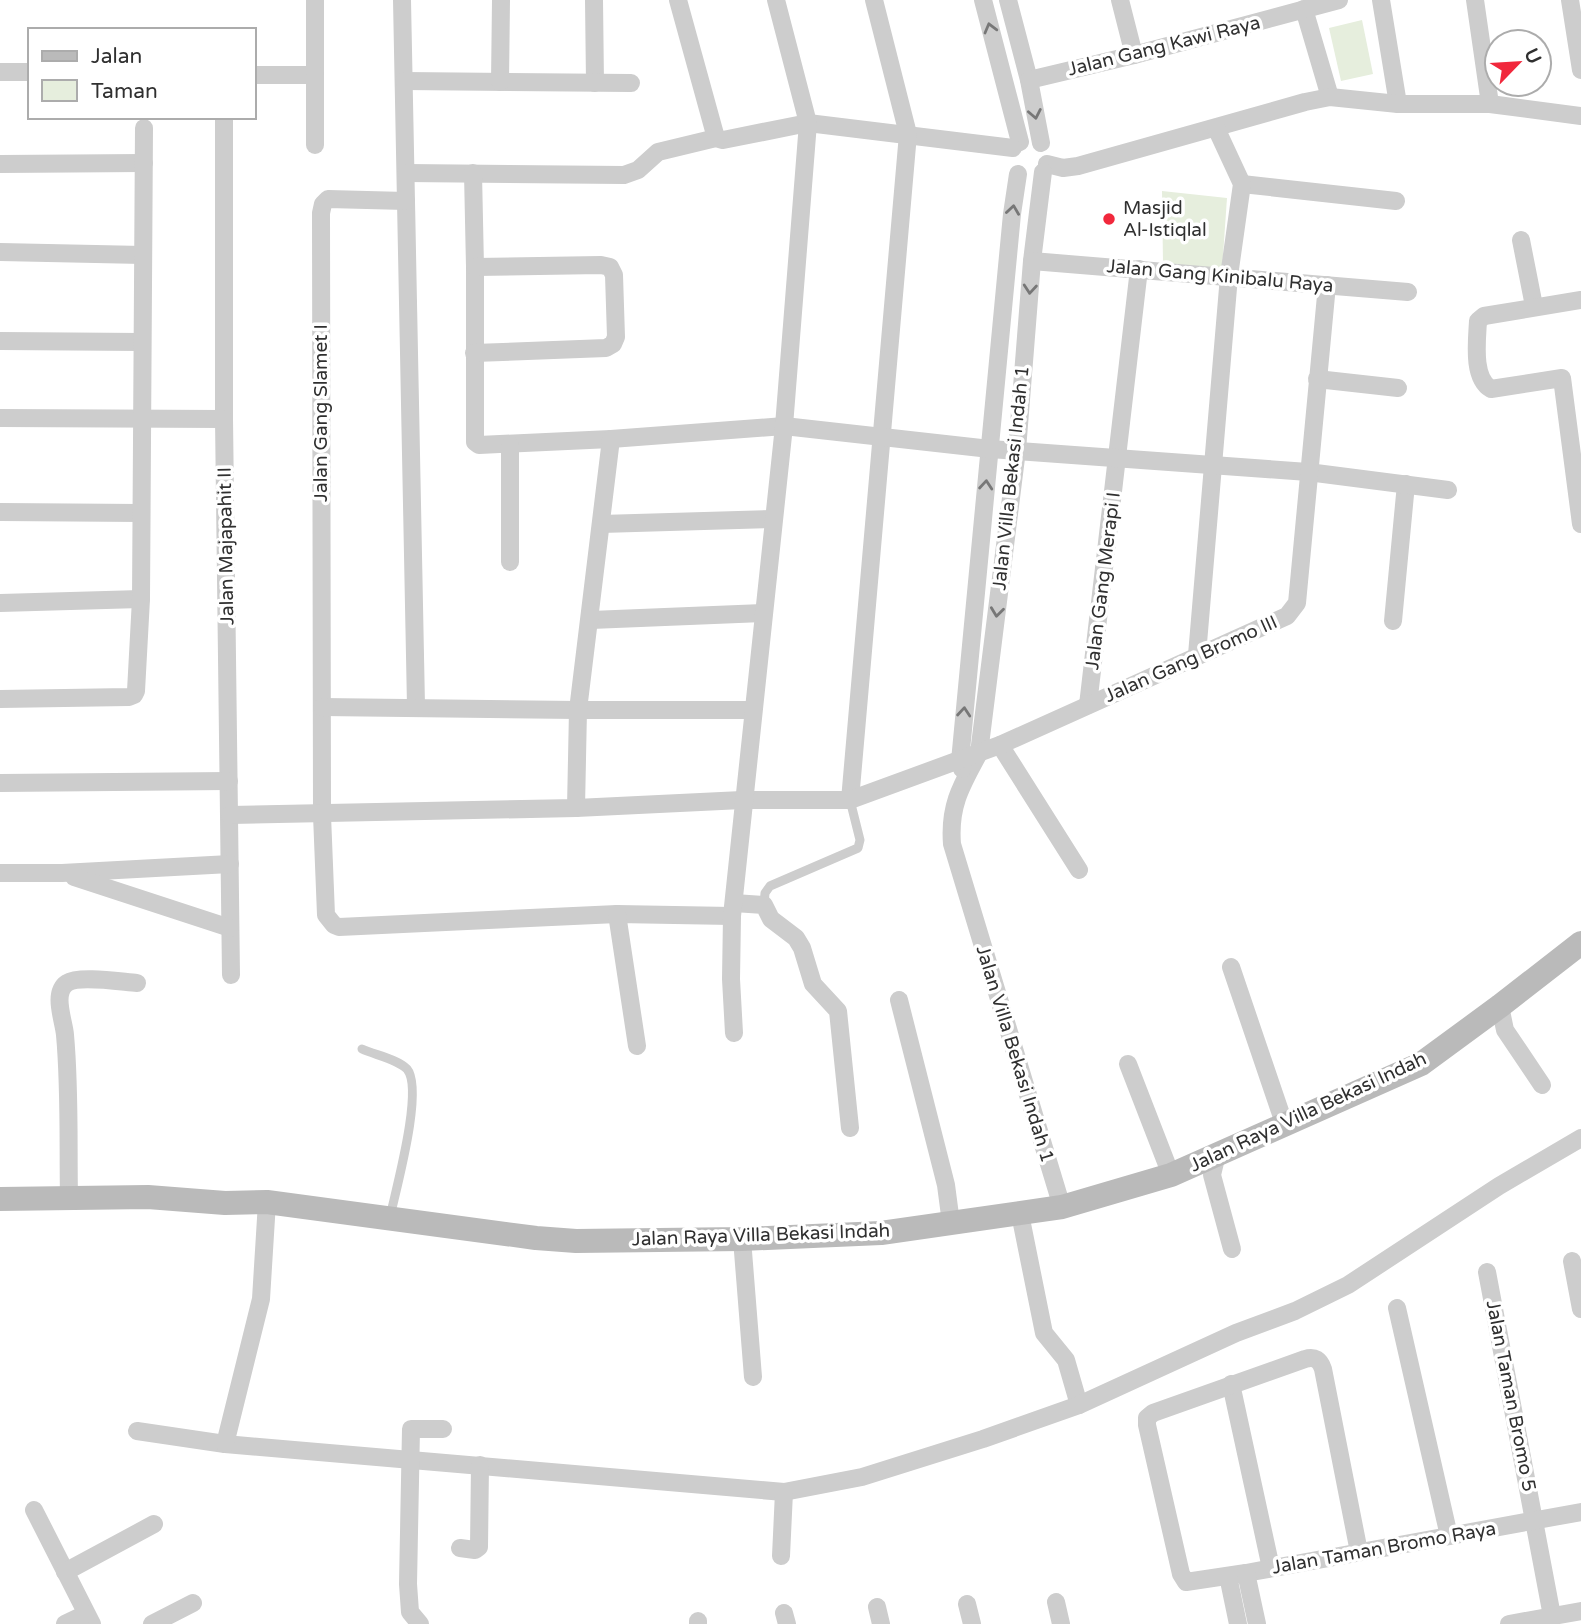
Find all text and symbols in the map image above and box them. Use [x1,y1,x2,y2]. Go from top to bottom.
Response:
street label: Jalan Gang Kawi Raya [1065,11,1263,81]
one-way arrow [984,23,998,35]
legend [28,28,256,119]
north arrow [1483,28,1553,98]
text: Jalan [91,44,142,69]
text: U [1519,45,1546,67]
text: Taman [91,79,158,104]
one-way arrow [1027,108,1042,120]
place label: Masjid Al-Istiqlal [1123,197,1207,241]
one-way arrow [1005,204,1020,216]
marker: Masjid Al-Istiqlal [1101,211,1117,227]
street label: Jalan Gang Kinibalu Raya [1106,255,1334,297]
one-way arrow [1023,283,1038,294]
street label: Jalan Gang Slamet I [310,324,332,502]
street label: Jalan Villa Bekasi Indah 1 [988,365,1034,591]
street label: Jalan Majapahit II [214,467,238,625]
one-way arrow [978,480,993,491]
street label: Jalan Gang Merapi I [1081,491,1125,671]
one-way arrow [989,606,1004,618]
street label: Jalan Gang Bromo III [1101,611,1281,707]
one-way arrow [957,706,972,718]
street label: Jalan Villa Bekasi Indah 1 [971,943,1059,1165]
street label: Jalan Raya Villa Bekasi Indah [1186,1047,1430,1177]
street label: Jalan Raya Villa Bekasi Indah [631,1219,891,1251]
street label: Jalan Taman Bromo 5 [1482,1299,1540,1493]
street label: Jalan Taman Bromo Raya [1270,1517,1498,1579]

